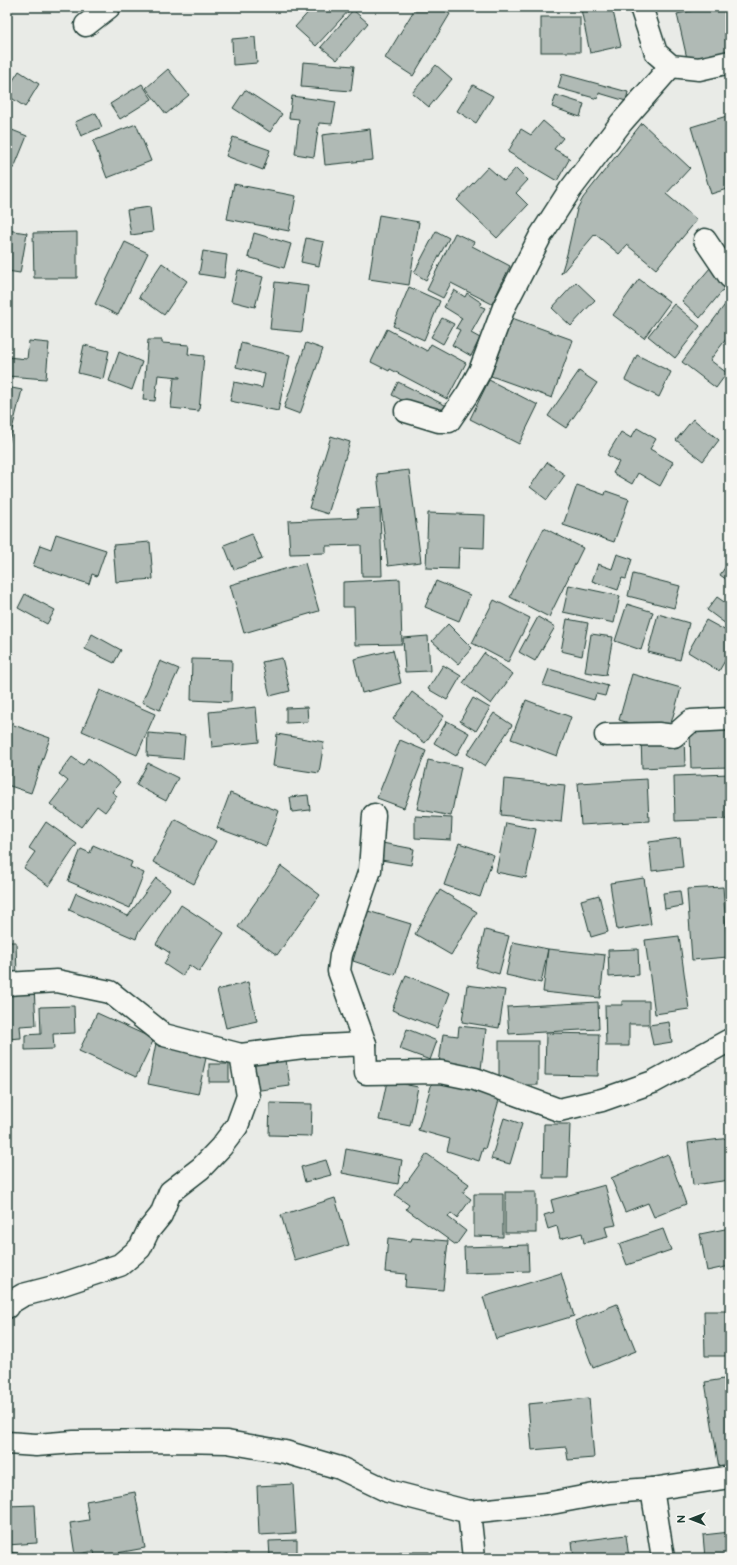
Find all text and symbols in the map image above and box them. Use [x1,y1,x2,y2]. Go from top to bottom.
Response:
north arrow [671,1499,711,1539]
text: N [675,1515,688,1523]

